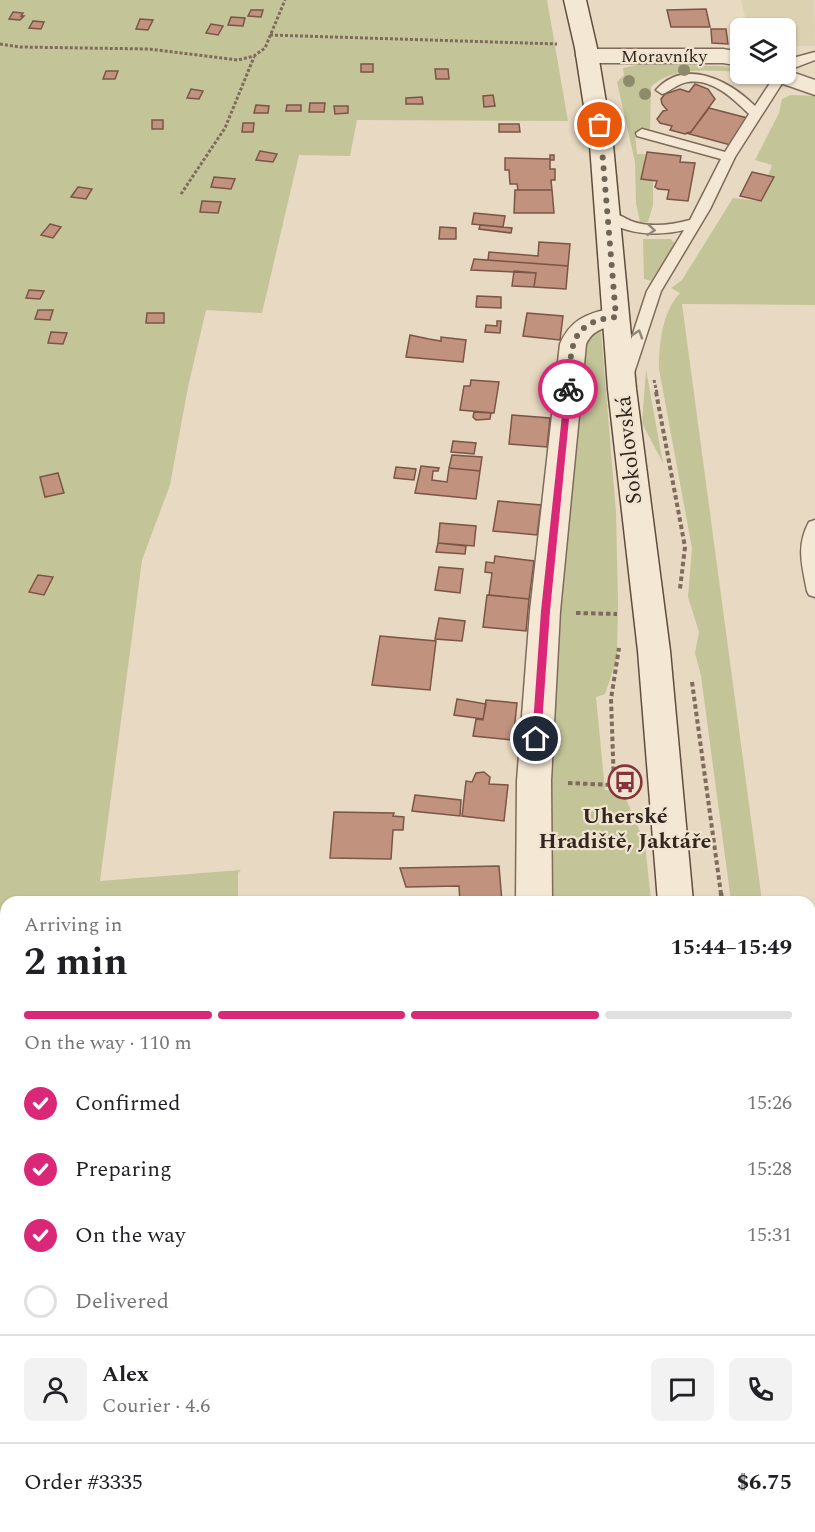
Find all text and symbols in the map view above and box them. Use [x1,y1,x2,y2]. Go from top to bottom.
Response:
map controls [730,18,796,84]
button: layers [730,18,796,84]
street label: Moravníky [621,43,709,70]
pin [574,99,625,150]
icon: bag [583,108,616,141]
one-way arrow [646,223,655,236]
one-way arrow [631,329,644,340]
courier [538,359,598,419]
icon: bike [552,373,585,406]
street label: Sokolovská [607,394,651,506]
pin [510,713,561,764]
icon: home [519,722,552,755]
bus stop icon: Uherské Hradiště, Jaktáře [607,764,643,800]
place label: Uherské Hradiště, Jaktáře [539,800,712,858]
text: Arriving in [24,910,122,940]
text: 15:44–15:49 [670,931,792,964]
text: 2 min [24,933,128,992]
text: On the way · 110 m [24,1028,192,1058]
icon: check [24,1087,57,1120]
text: Confirmed [75,1087,181,1120]
text: 15:26 [747,1088,792,1118]
icon: check [24,1153,57,1186]
text: Preparing [75,1153,172,1186]
text: 15:28 [747,1154,792,1184]
icon: check [24,1219,57,1252]
text: On the way [75,1219,186,1252]
text: 15:31 [747,1220,792,1250]
text: Delivered [75,1285,169,1318]
button: person [24,1358,87,1421]
text: Alex [102,1358,149,1391]
button: chat [651,1358,714,1421]
button: phone [729,1358,792,1421]
text: Courier · 4.6 [102,1391,210,1421]
text: Order #3335 [24,1466,143,1499]
text: $6.75 [737,1466,792,1499]

